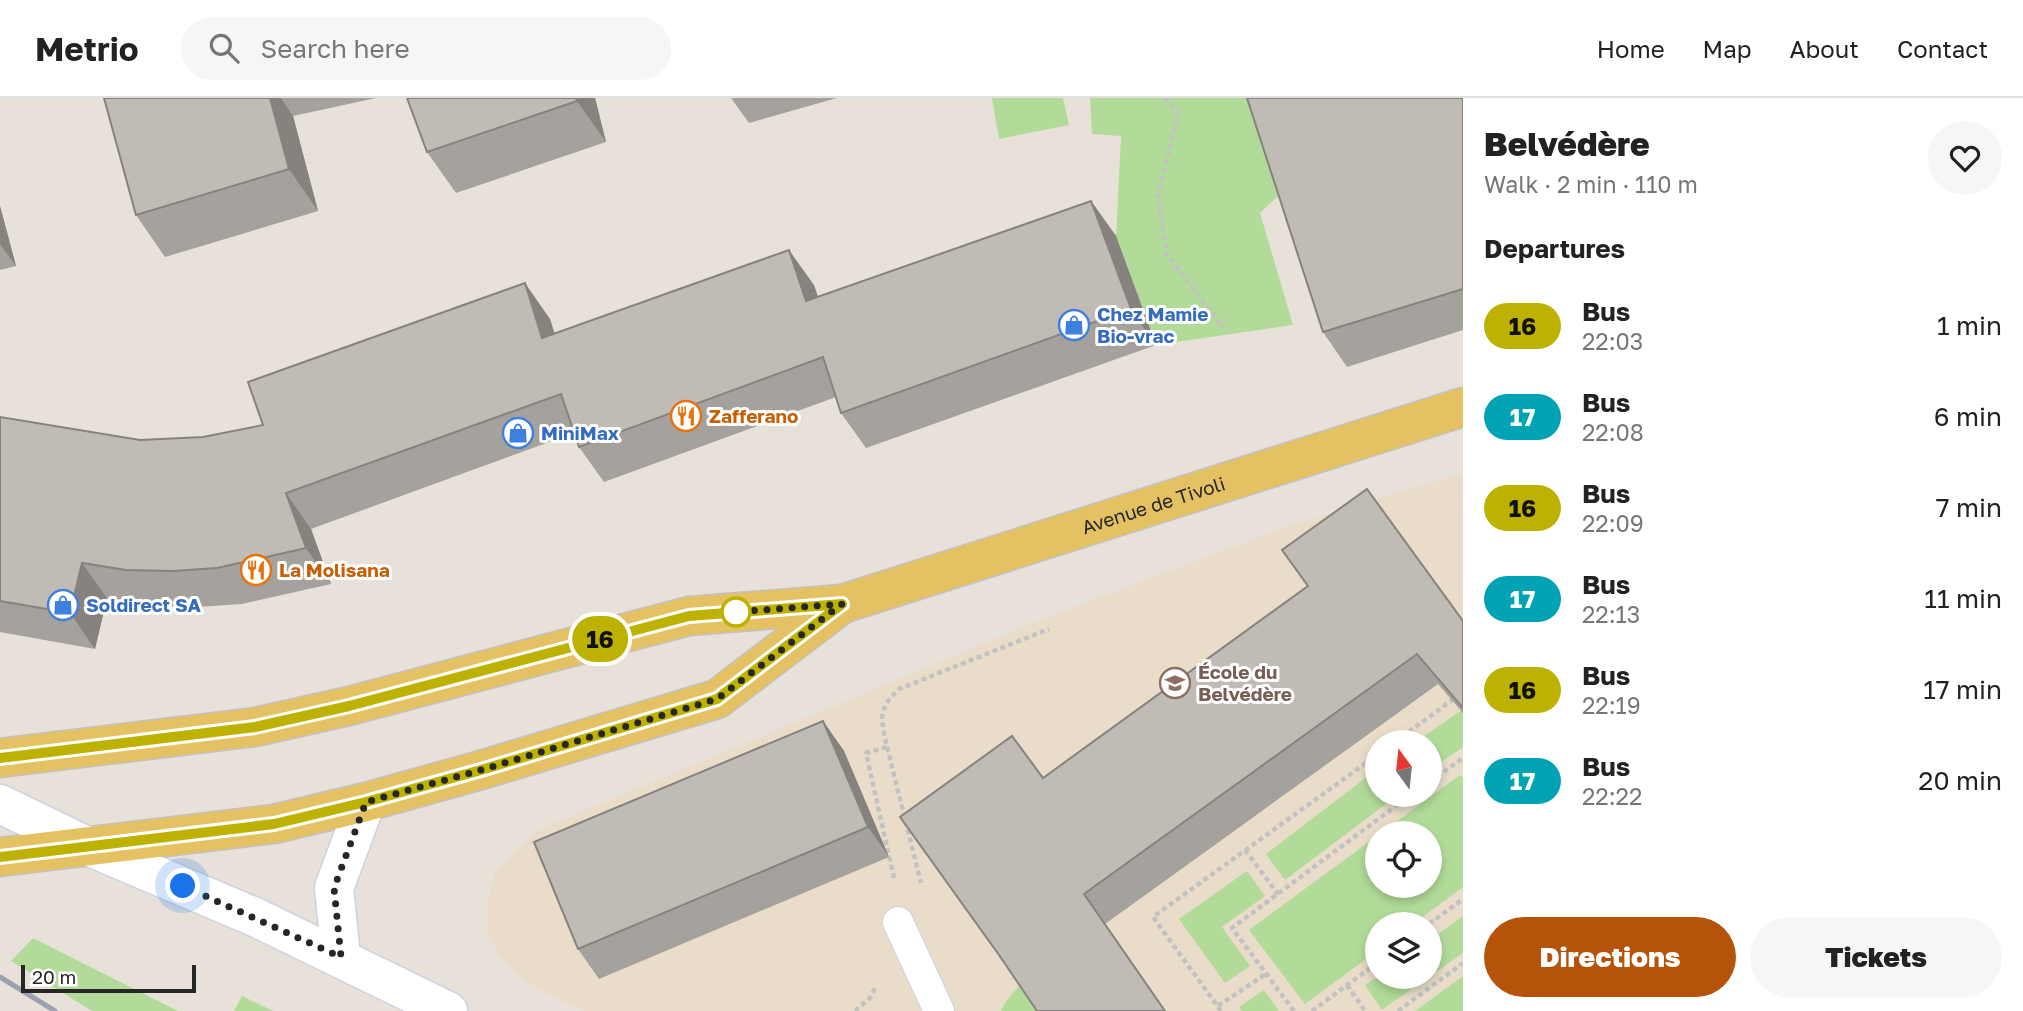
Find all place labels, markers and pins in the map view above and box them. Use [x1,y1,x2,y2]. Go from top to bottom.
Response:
place label: Chez Mamie Bio-vrac [1097,302,1209,347]
shop icon: Chez Mamie Bio-vrac [1057,308,1091,342]
restaurant icon: Zafferano [669,399,703,433]
place label: Zafferano [709,404,798,427]
shop icon: MiniMax [501,416,535,450]
place label: MiniMax [541,421,619,444]
restaurant icon: La Molisana [239,553,273,587]
place label: La Molisana [279,558,390,581]
shop icon: Soldirect SA [46,588,80,622]
place label: Soldirect SA [86,593,201,616]
unlabelled marker [721,597,751,627]
place label: École du Belvédère [1198,660,1292,705]
school or university icon: École du Belvédère [1158,666,1192,700]

